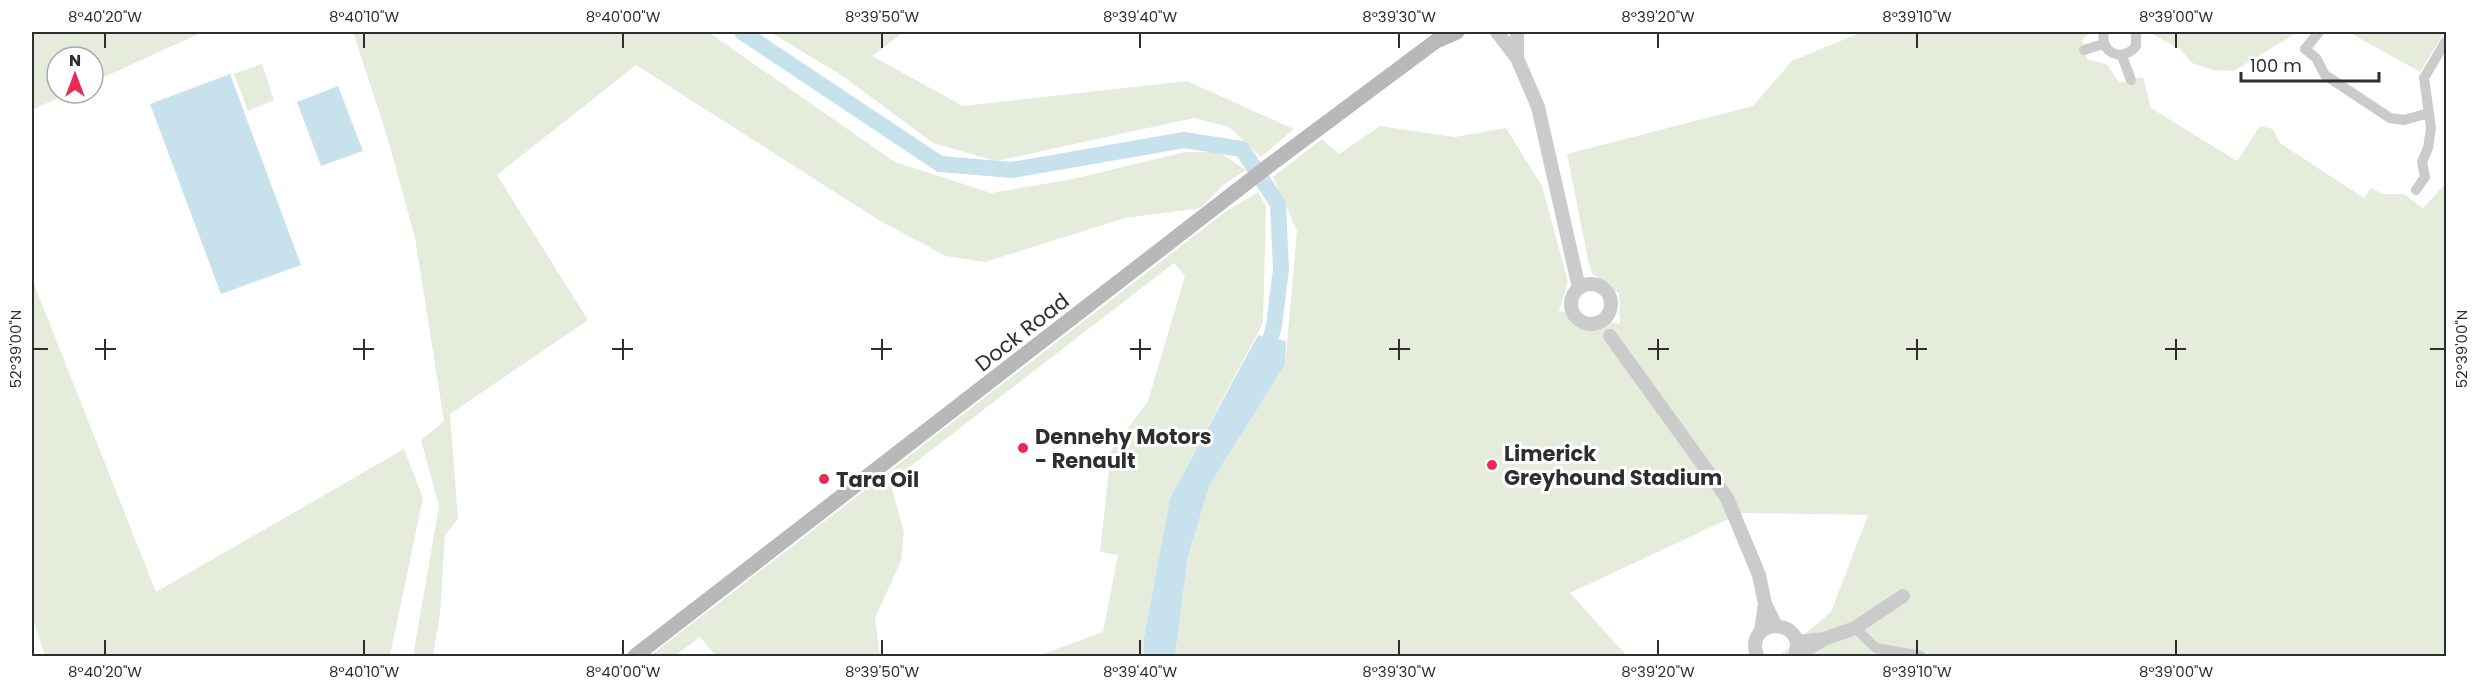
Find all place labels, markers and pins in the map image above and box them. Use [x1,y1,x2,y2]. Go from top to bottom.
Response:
place label: Dennehy Motors - Renault [1035,422,1212,475]
place label: Limerick Greyhound Stadium [1504,439,1722,492]
marker: Dennehy Motors - Renault [1016,441,1030,455]
marker: Limerick Greyhound Stadium [1485,458,1499,472]
place label: Tara Oil [836,465,919,494]
marker: Tara Oil [817,472,831,486]

